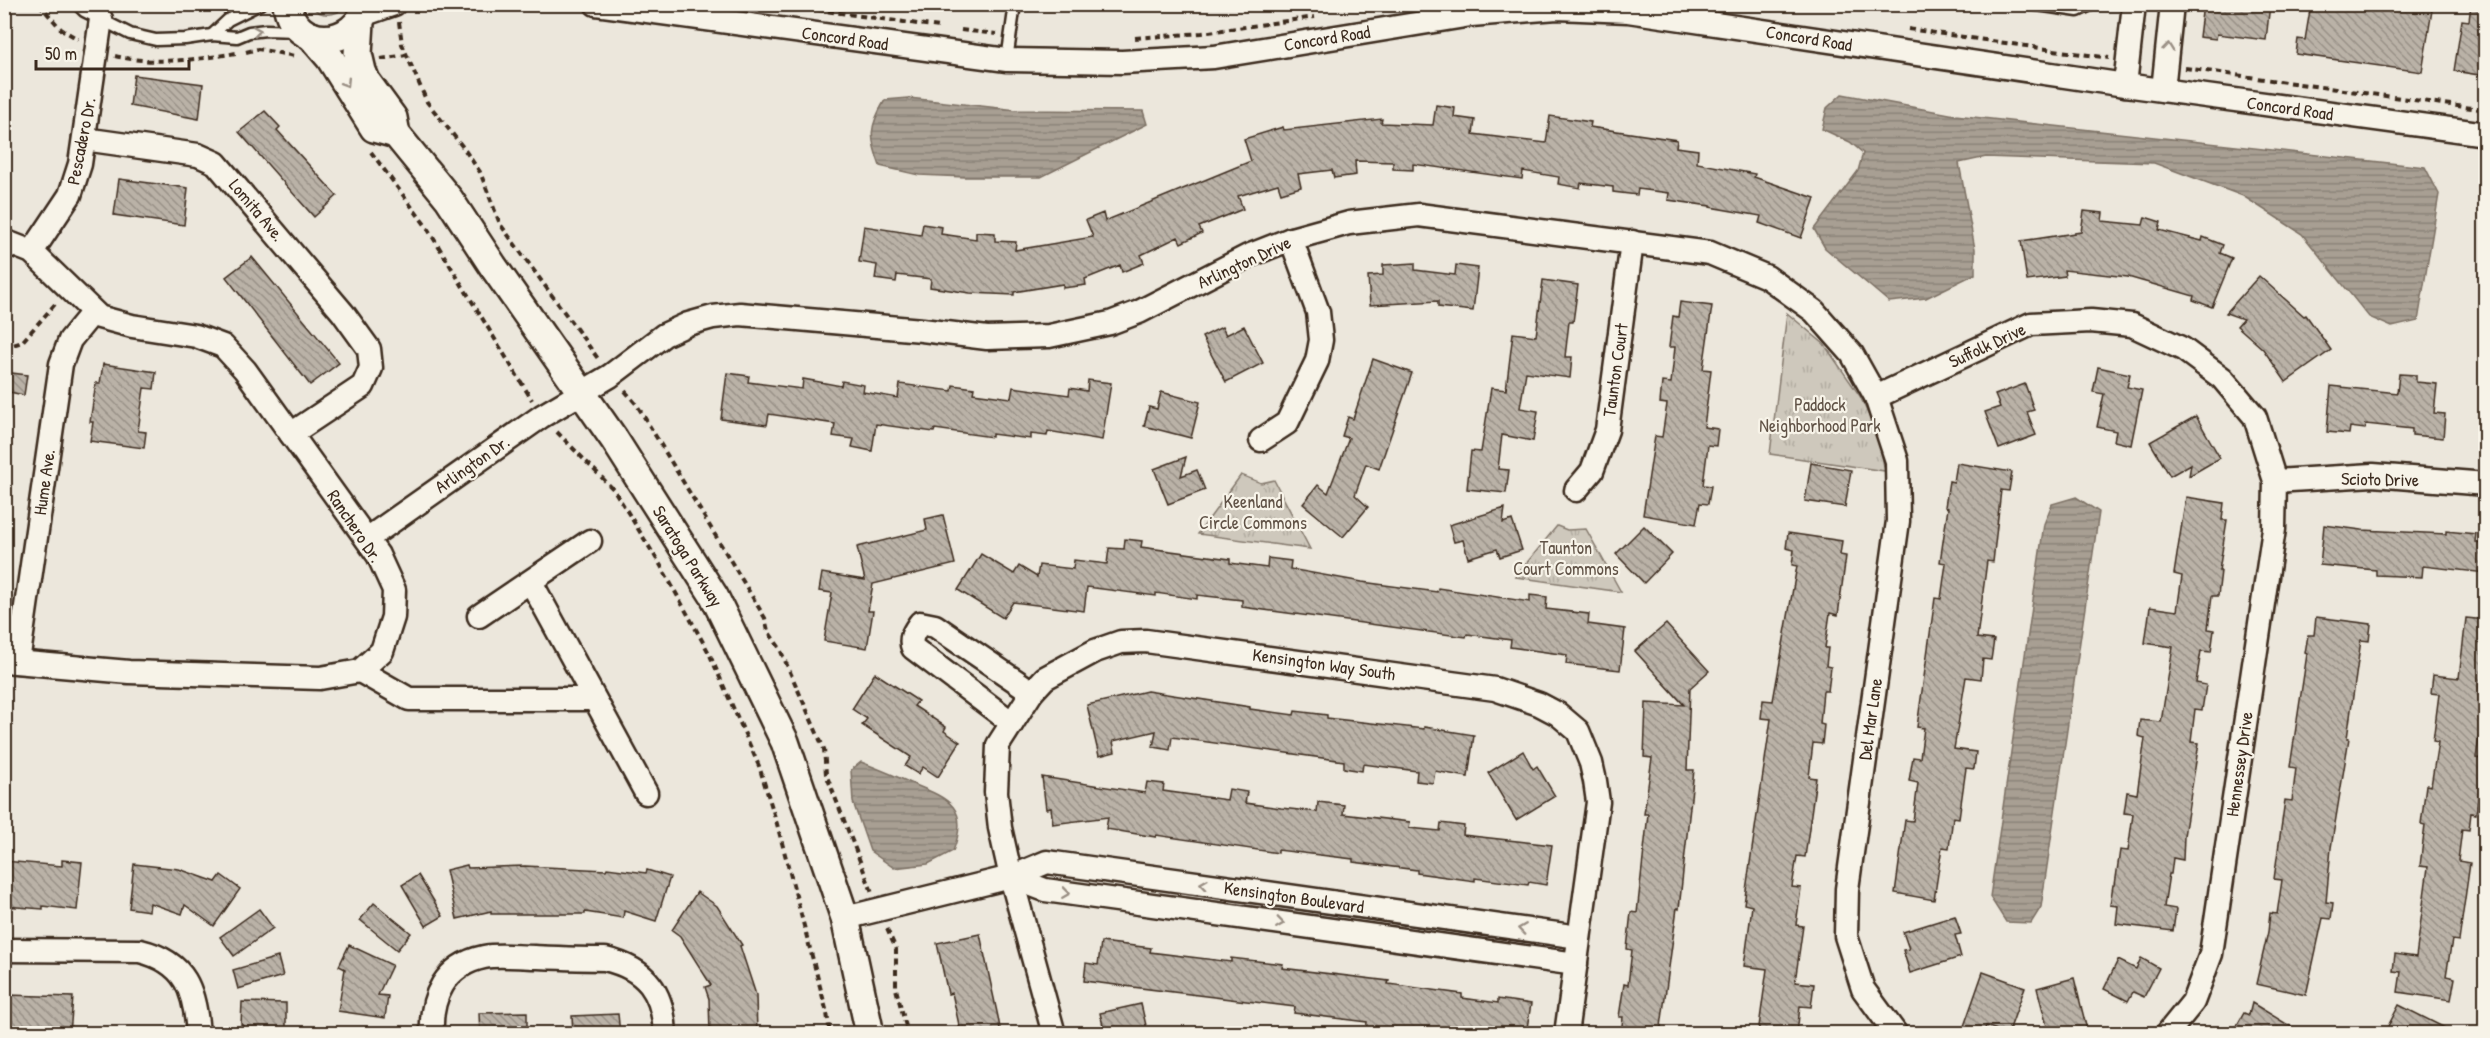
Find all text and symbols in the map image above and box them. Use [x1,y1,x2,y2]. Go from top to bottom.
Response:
street label: Concord Road [1282,19,1372,57]
street label: Concord Road [1764,19,1854,57]
street label: Concord Road [800,20,890,56]
one-way arrow [253,26,262,38]
scale bar [36,33,189,71]
text: 50 m [45,41,77,66]
one-way arrow [2161,43,2173,52]
one-way arrow [338,77,350,87]
street label: Concord Road [2245,90,2335,126]
street label: Pescadero Dr. [60,95,102,187]
street label: Lomita Ave. [223,173,291,247]
street label: Arlington Drive [1193,229,1295,295]
street label: Suffolk Drive [1944,316,2030,374]
street label: Taunton Court [1596,321,1634,418]
park label: Paddock Neighborhood Park [1759,392,1881,438]
street label: Arlington Dr. [430,429,514,499]
street label: Hume Ave. [27,447,61,517]
street label: Scioto Drive [2341,466,2419,492]
street label: Ranchero Dr. [322,485,388,567]
park label: Keenland Circle Commons [1199,489,1307,535]
street label: Saratoga Parkway [647,501,729,612]
park label: Taunton Court Commons [1513,535,1619,581]
street label: Kensington Way South [1251,642,1397,686]
street label: Del Mar Lane [1852,676,1888,762]
street label: Hennessey Drive [2219,710,2259,818]
street label: Kensington Boulevard [1222,875,1366,919]
one-way arrow [1199,879,1208,891]
one-way arrow [1062,886,1071,898]
one-way arrow [1276,916,1285,928]
one-way arrow [1517,923,1526,935]

